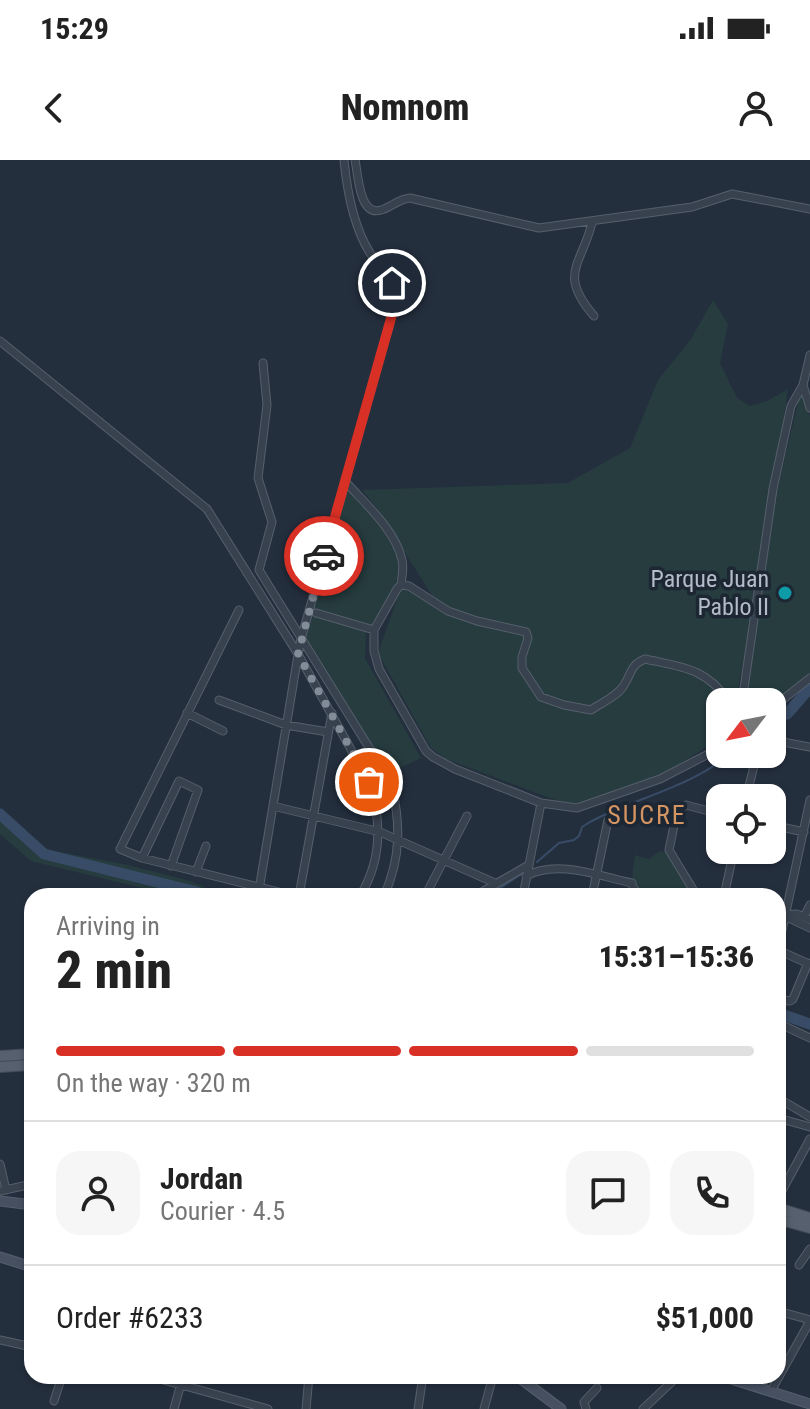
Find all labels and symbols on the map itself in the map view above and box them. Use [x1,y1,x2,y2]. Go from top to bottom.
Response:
pin [358,249,426,317]
courier [284,516,364,596]
place label: Parque Juan Pablo II [651,565,769,621]
marker: Parque Juan Pablo II [776,584,794,602]
north arrow [706,688,786,768]
pin [335,748,403,816]
district label: SUCRE [607,800,687,830]

